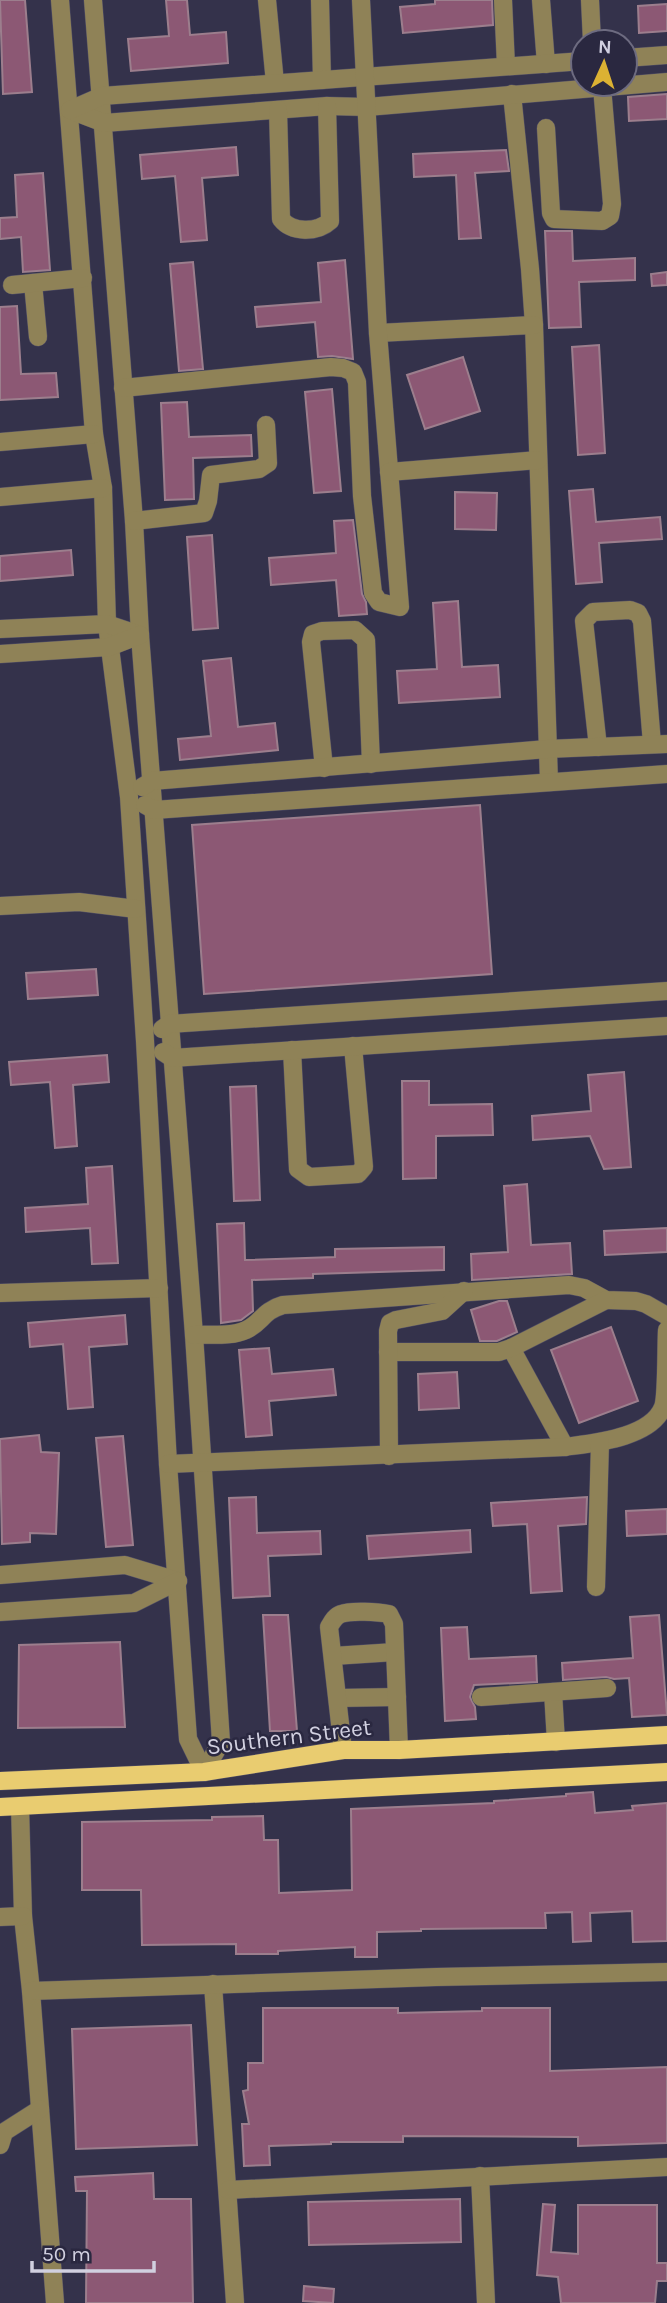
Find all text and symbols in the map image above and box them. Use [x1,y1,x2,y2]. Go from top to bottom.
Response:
north arrow [569,28,639,98]
text: N [597,36,612,58]
street label: Southern Street [205,1713,373,1760]
scale bar [32,2230,154,2274]
text: 50 m [42,2242,91,2266]

